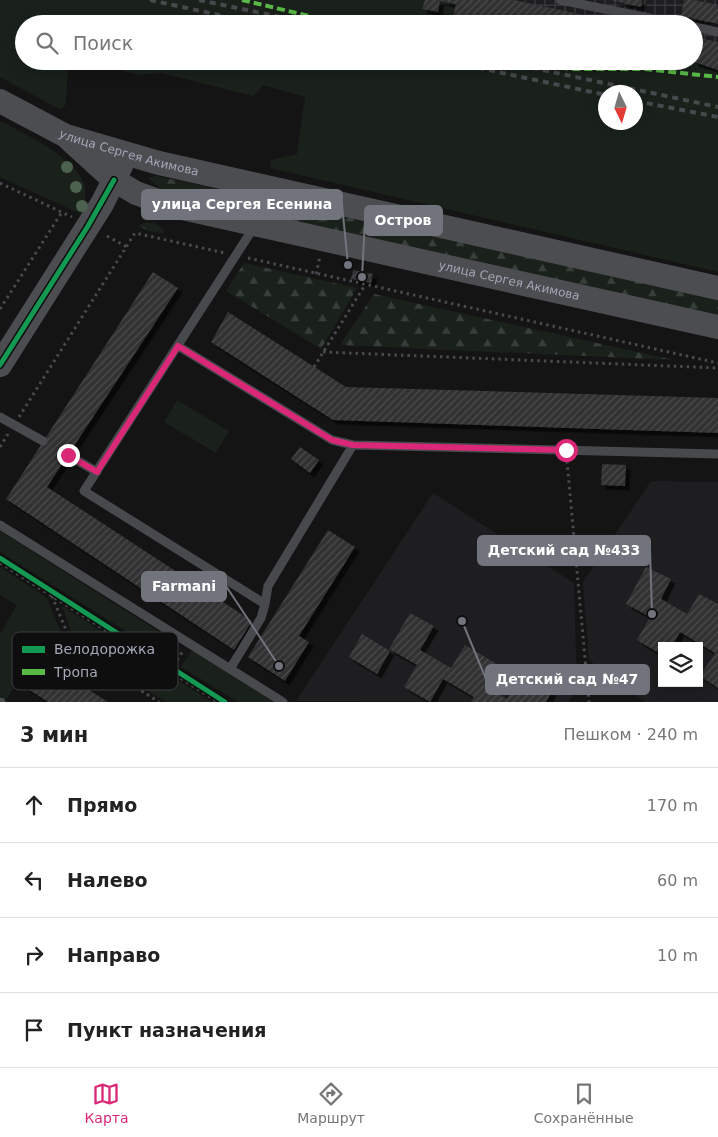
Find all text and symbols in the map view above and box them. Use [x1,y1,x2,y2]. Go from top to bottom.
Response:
search box [15,15,703,70]
icon: search [33,29,61,57]
text: Поиск [73,32,133,54]
north arrow [598,85,643,130]
street label: улица Сергея Акимова [57,127,200,179]
callout: улица Сергея Есенина [142,190,342,219]
text: улица Сергея Есенина [152,196,332,212]
callout: Остров [365,206,442,235]
text: Остров [375,212,432,228]
street label: улица Сергея Акимова [437,258,581,303]
route start [555,439,578,462]
route end [57,444,80,467]
callout: Детский сад №433 [478,536,650,565]
text: Детский сад №433 [488,542,640,558]
callout: Farmani [142,572,226,601]
text: Farmani [152,578,216,594]
legend [12,632,178,690]
text: Велодорожка [54,641,155,657]
map controls [658,642,703,687]
button: layers [658,642,703,687]
text: Тропа [53,664,98,680]
callout: Детский сад №47 [486,665,649,694]
text: Детский сад №47 [496,671,638,687]
text: 3 мин [20,723,88,747]
text: Пешком · 240 m [563,725,698,744]
icon: ahead [20,791,48,819]
text: Прямо [67,794,137,816]
text: 170 m [647,796,698,815]
icon: left [20,866,48,894]
text: Налево [67,869,148,891]
text: 60 m [657,871,698,890]
icon: right [20,941,48,969]
text: Направо [67,944,160,966]
text: 10 m [657,946,698,965]
icon: arrive [20,1016,48,1044]
text: Пункт назначения [67,1019,266,1041]
tab: Карта [84,1080,129,1126]
tab: Маршрут [297,1080,365,1126]
tab: Сохранённые [534,1080,634,1126]

